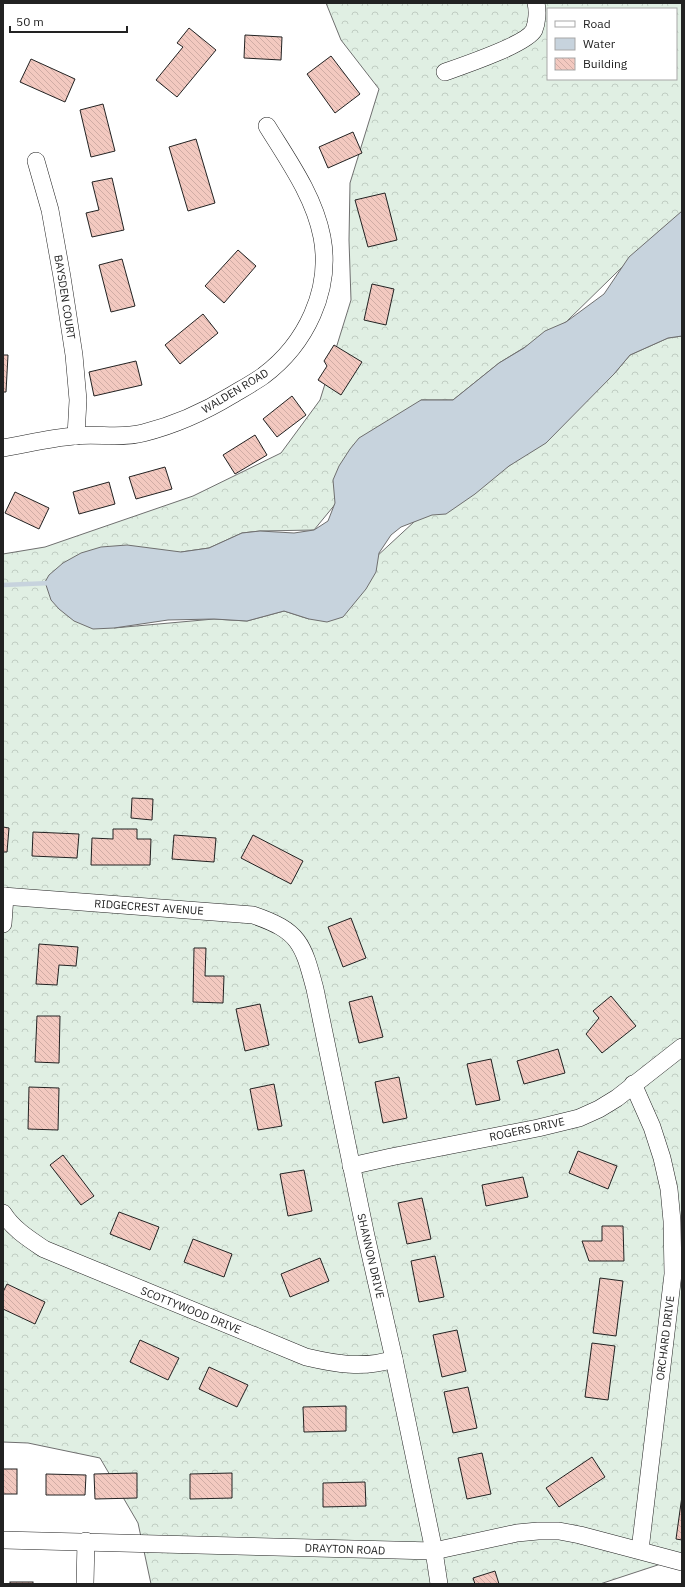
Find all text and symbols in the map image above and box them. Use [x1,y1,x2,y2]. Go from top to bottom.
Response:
scale bar [10,8,127,34]
legend [547,8,677,80]
text: 50 m [16,14,44,29]
text: Road [583,16,611,31]
text: Water [583,36,616,51]
text: Building [583,56,628,71]
street label: BAYSDEN COURT [51,254,79,341]
street label: WALDEN ROAD [199,366,271,416]
street label: RIDGECREST AVENUE [94,896,204,918]
street label: ROGERS DRIVE [488,1114,566,1144]
street label: SHANNON DRIVE [354,1212,388,1300]
street label: SCOTTYWOOD DRIVE [139,1283,243,1337]
street label: ORCHARD DRIVE [653,1295,677,1381]
street label: DRAYTON ROAD [304,1541,386,1557]

